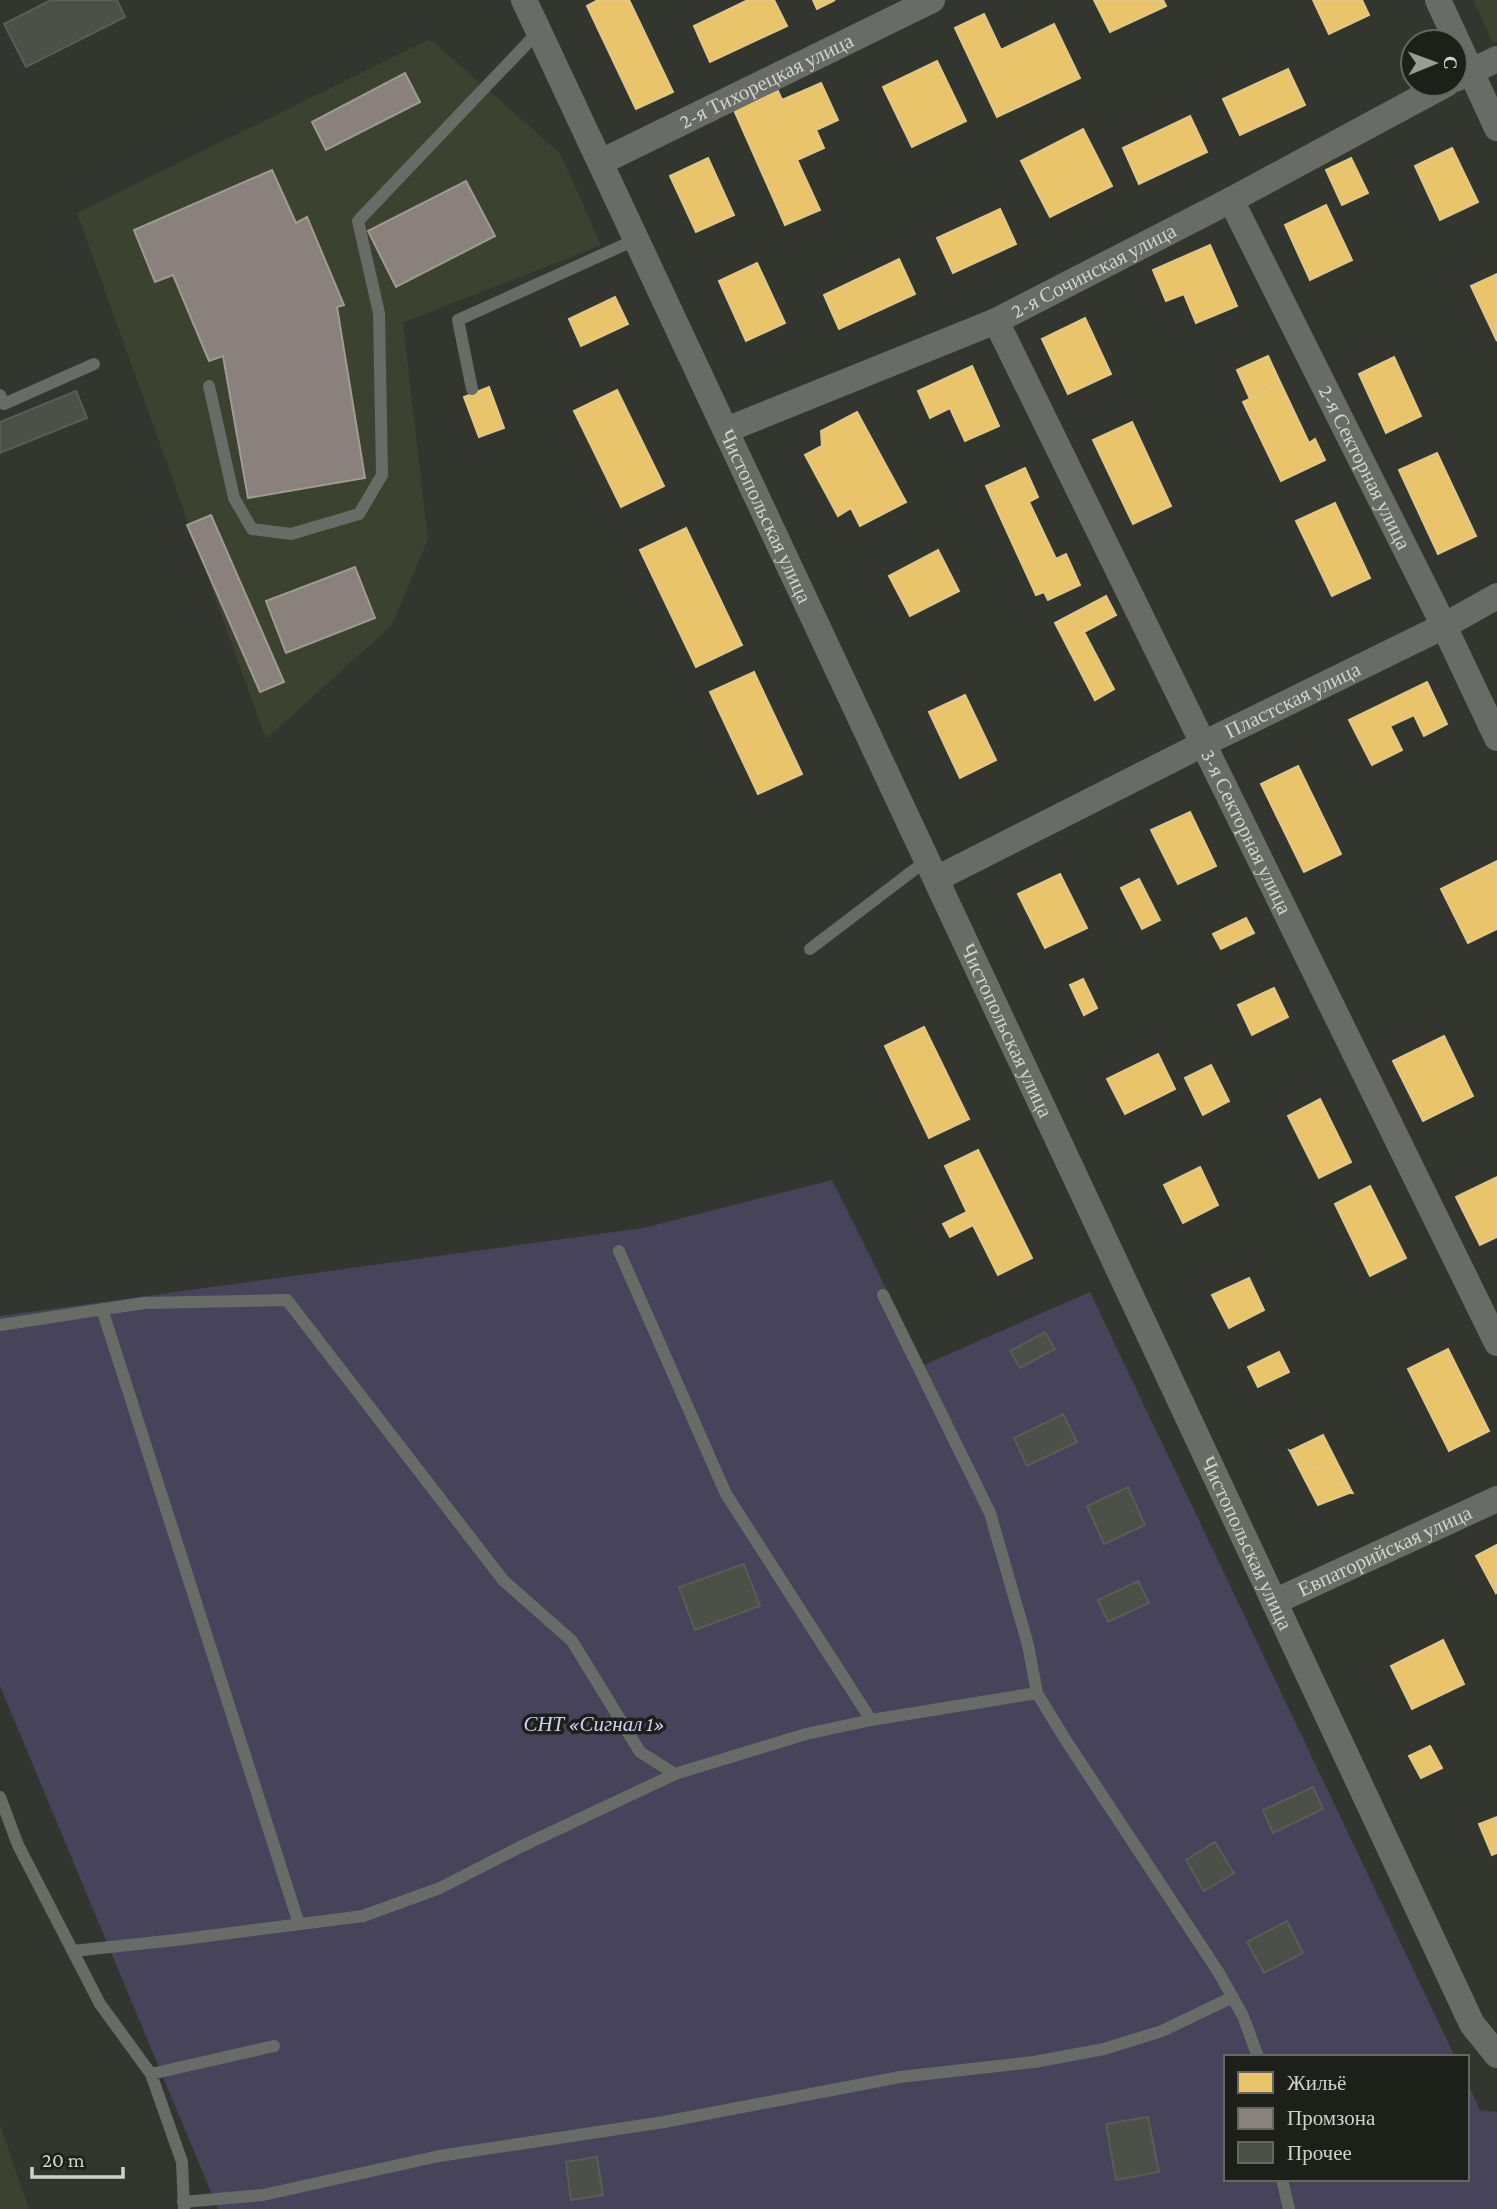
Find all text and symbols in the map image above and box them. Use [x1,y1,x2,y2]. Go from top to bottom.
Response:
street label: 2-я Тихорецкая улица [675,28,858,134]
north arrow [1399,28,1469,98]
text: С [1440,56,1461,70]
street label: 2-я Сочинская улица [1007,218,1181,323]
street label: 2-я Секторная улица [1314,381,1416,554]
street label: Чистопольская улица [715,425,817,608]
street label: Пластская улица [1221,657,1365,743]
street label: 3-я Секторная улица [1196,745,1297,919]
street label: Чистопольская улица [956,940,1058,1122]
street label: Чистопольская улица [1196,1452,1298,1635]
street label: Евпаторийская улица [1294,1500,1476,1601]
park label: СНТ «Сигнал 1» [523,1712,665,1736]
legend [1224,2055,1469,2181]
text: Жильё [1287,2071,1346,2095]
text: Промзона [1287,2106,1376,2130]
scale bar [32,2136,122,2180]
text: Прочее [1287,2141,1352,2165]
text: 20 m [42,2148,85,2172]

